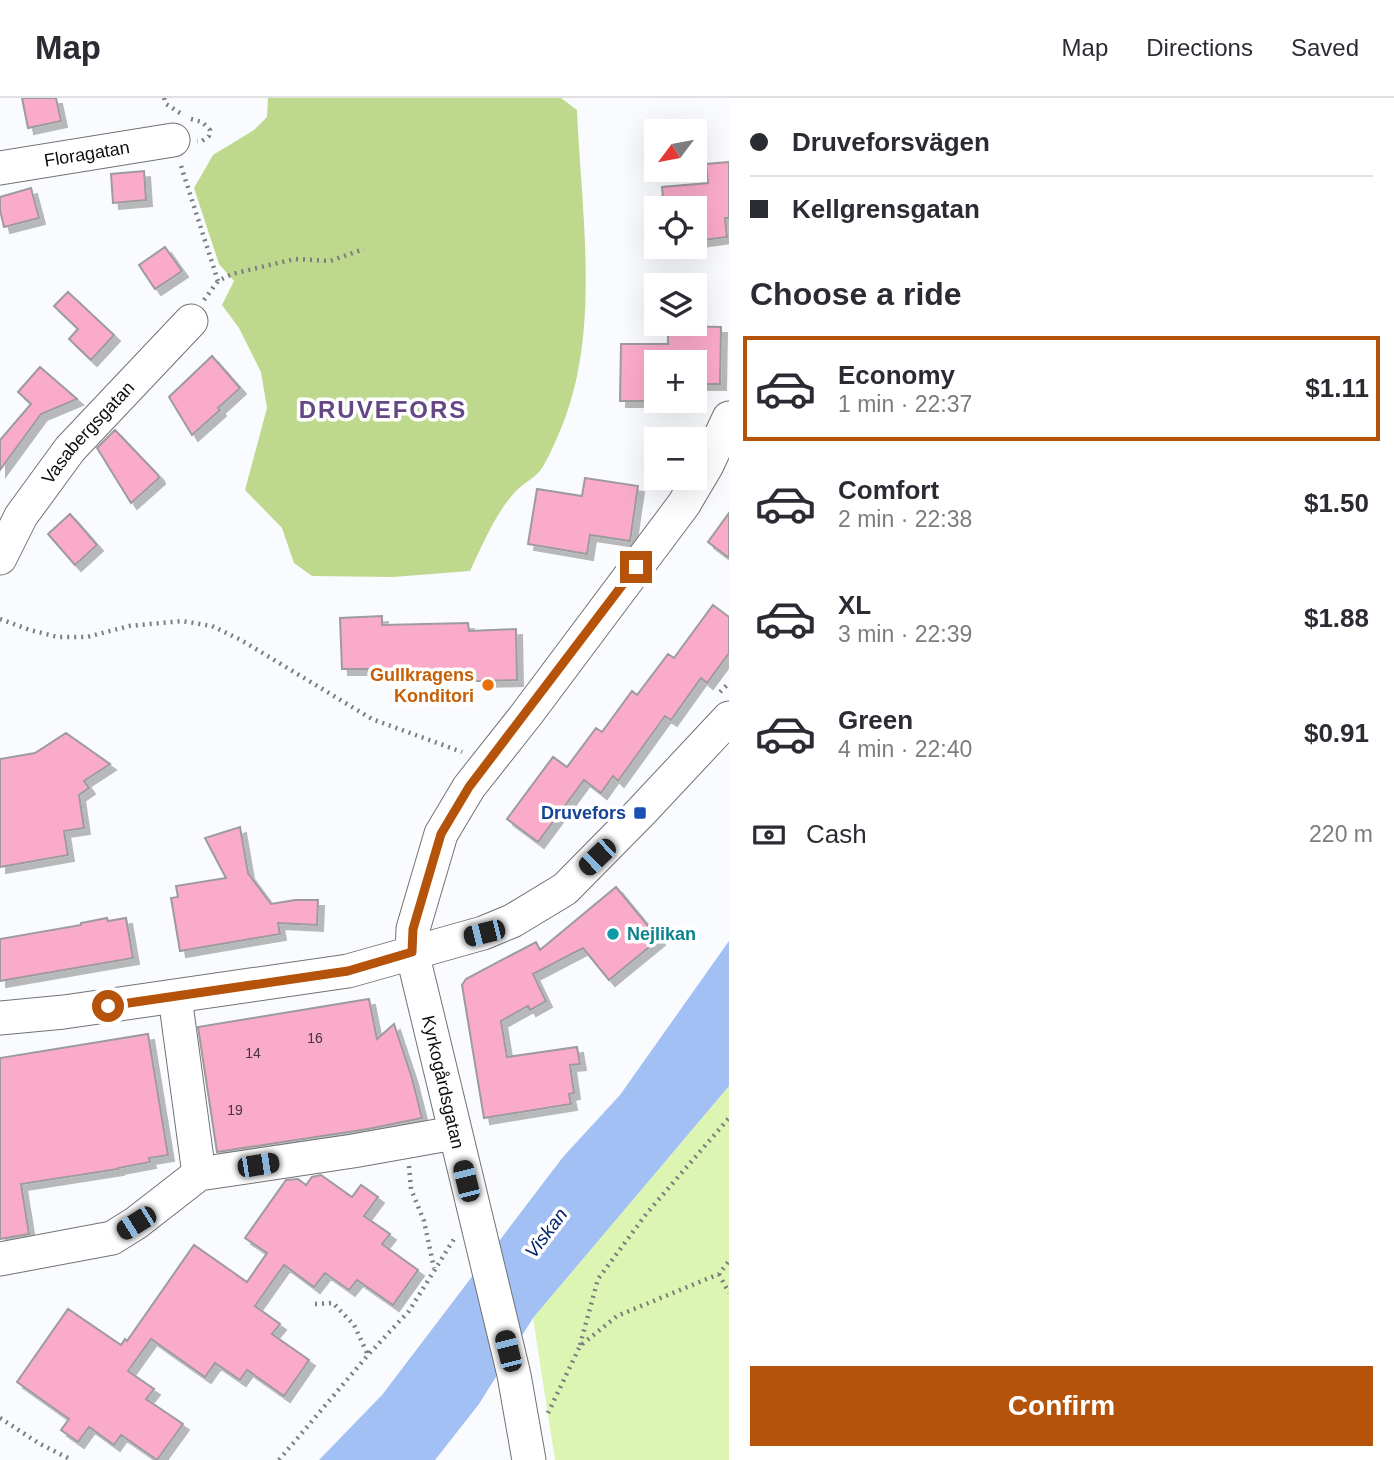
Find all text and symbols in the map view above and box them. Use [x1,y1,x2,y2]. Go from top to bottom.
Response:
text: Map [35,29,101,66]
text: Map [1062,34,1108,61]
text: Directions [1146,34,1253,61]
text: Saved [1291,34,1359,61]
north arrow [644,119,707,182]
map controls [644,119,707,490]
text: Druveforsvägen [792,127,990,157]
street label: Floragatan [43,137,131,171]
text: Kellgrensgatan [792,194,980,224]
button: locate [644,196,707,259]
button: layers [644,273,707,336]
text: Choose a ride [750,276,962,312]
button: + [644,350,707,413]
icon: car [754,357,817,420]
text: Economy [838,360,955,390]
text: $1.11 [1305,373,1369,403]
street label: Vasabergsgatan [38,377,138,488]
text: 1 min · 22:37 [838,391,972,417]
district label: DRUVEFORS [299,396,467,423]
button: − [644,427,707,490]
icon: car [754,472,817,535]
text: Comfort [838,475,939,505]
text: $1.50 [1304,488,1369,518]
text: 2 min · 22:38 [838,506,972,532]
route end [620,551,652,583]
icon: car [754,587,817,650]
text: XL [838,590,871,620]
text: $1.88 [1304,603,1369,633]
text: 3 min · 22:39 [838,621,972,647]
place label: Gullkragens Konditori [370,665,474,706]
marker: Gullkragens Konditori [480,677,496,693]
icon: car [754,702,817,765]
text: Green [838,705,913,735]
text: $0.91 [1304,718,1369,748]
text: 4 min · 22:40 [838,736,972,762]
place label: Druvefors [541,803,626,823]
marker: Druvefors [632,805,648,821]
icon: cash [750,816,788,854]
text: Cash [806,819,867,849]
text: 220 m [1309,821,1373,847]
car [575,835,620,879]
car [462,918,507,948]
place label: Nejlikan [627,924,696,944]
marker: Nejlikan [605,926,621,942]
route start [92,990,124,1022]
street label: Kyrkogårdsgatan [418,1013,468,1151]
house number: 16 [307,1030,323,1046]
house number: 14 [245,1045,261,1061]
house number: 19 [227,1102,243,1118]
car [236,1151,281,1179]
car [451,1158,482,1204]
car [113,1203,160,1243]
water label: Viskan [521,1204,571,1262]
car [493,1328,524,1374]
button: Confirm [750,1366,1373,1446]

